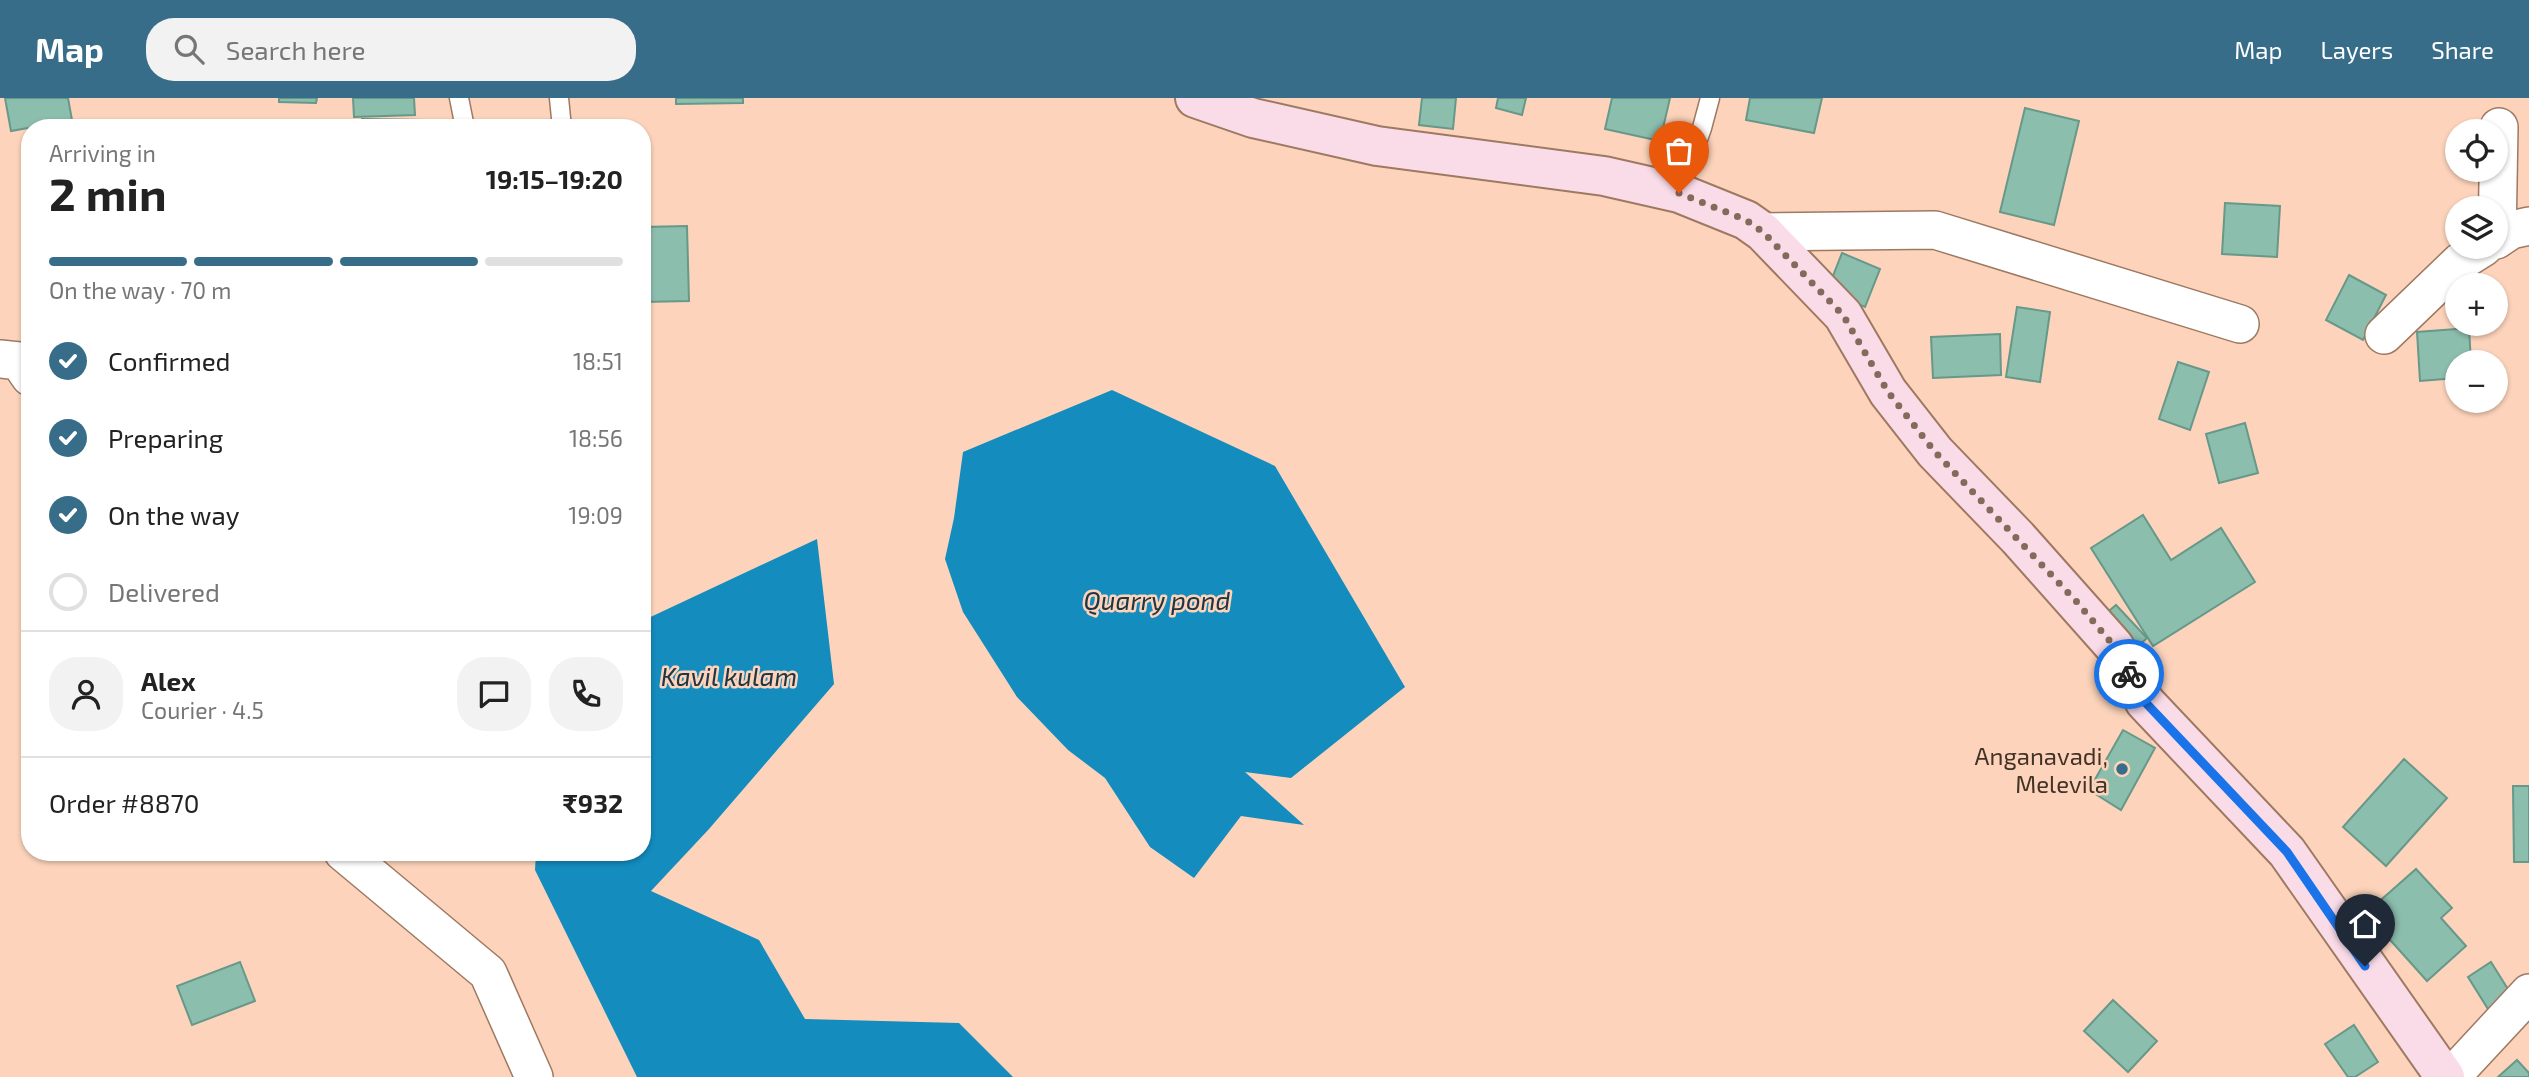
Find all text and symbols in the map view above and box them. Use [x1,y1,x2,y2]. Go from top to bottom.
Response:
search box [146,18,636,81]
text: Map [35,29,104,69]
icon: search [170,30,208,68]
text: Search here [226,34,365,65]
text: Map [2234,35,2282,64]
text: Layers [2320,35,2393,64]
text: Share [2431,35,2494,64]
map controls [2445,119,2508,413]
button: locate [2445,119,2508,182]
pin [1649,121,1709,193]
icon: bag [1660,132,1698,170]
text: Arriving in [49,139,156,167]
text: 19:15–19:20 [486,163,623,194]
text: 2 min [49,165,167,220]
button: layers [2445,196,2508,259]
button: + [2445,273,2508,336]
text: On the way · 70 m [49,276,231,304]
icon: check [49,342,87,380]
text: Confirmed [108,345,231,376]
text: 18:51 [573,347,623,375]
button: − [2445,350,2508,413]
icon: check [49,419,87,457]
text: Preparing [108,422,223,453]
text: 18:56 [569,424,623,452]
icon: check [49,496,87,534]
text: On the way [108,499,239,530]
text: 19:09 [568,501,623,529]
text: Delivered [108,576,220,607]
water label: Quarry pond [1084,584,1231,616]
courier [2094,639,2164,709]
icon: bike [2110,655,2148,693]
button: person [49,657,123,731]
button: chat [457,657,531,731]
button: phone [549,657,623,731]
water label: Kavil kulam [661,660,797,691]
text: Alex [141,665,196,696]
text: Courier · 4.5 [141,696,264,724]
place label: Anganavadi, Melevila [1975,741,2108,798]
marker: Anganavadi, Melevila [2114,761,2130,777]
text: Order #8870 [49,787,199,818]
text: ₹932 [562,787,623,818]
pin [2335,894,2395,966]
icon: home [2346,905,2384,943]

